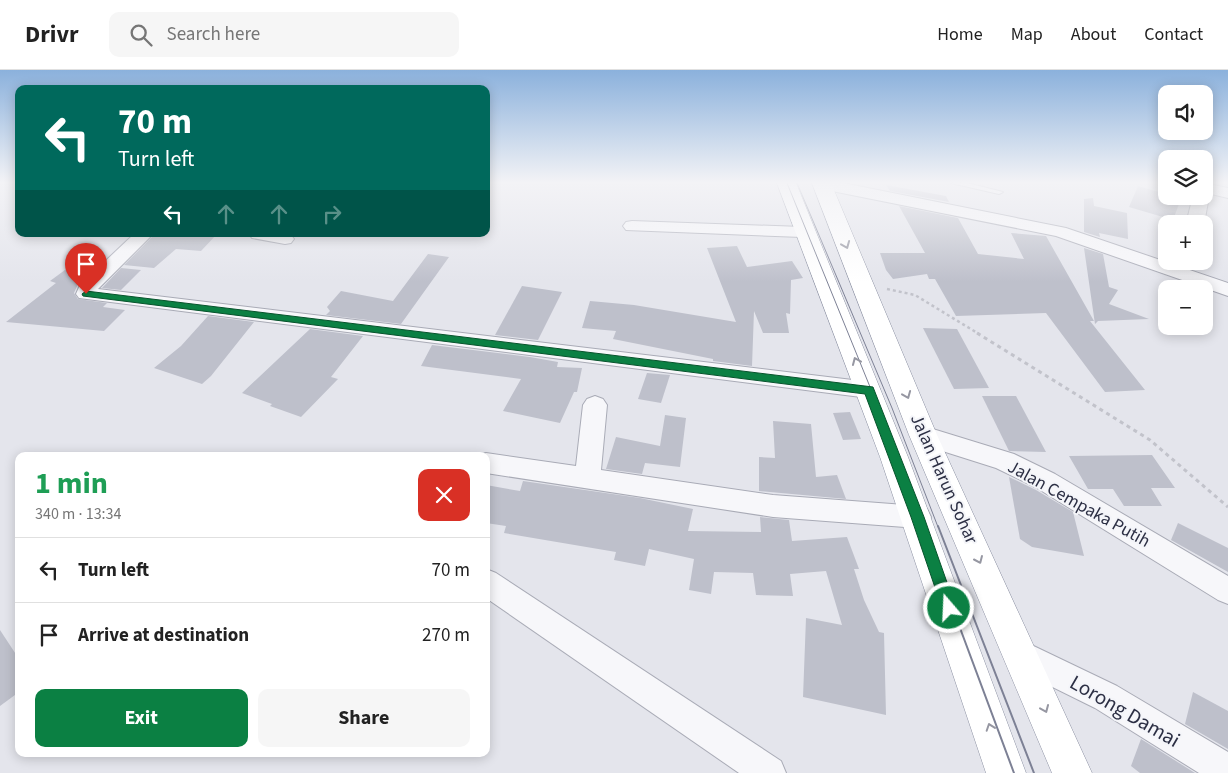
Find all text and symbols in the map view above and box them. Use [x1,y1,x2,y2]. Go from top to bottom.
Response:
search box [109,12,459,57]
text: Drivr [25,17,79,52]
icon: search [127,21,155,49]
text: Search here [167,21,260,48]
text: Home [937,22,983,47]
text: Map [1011,22,1043,47]
text: About [1071,22,1116,47]
text: Contact [1144,22,1203,47]
map controls [1158,85,1213,335]
button: sound [1158,85,1213,140]
text: 70 m [118,97,192,147]
icon: left [35,105,100,170]
text: Turn left [118,143,194,175]
button: layers [1158,150,1213,205]
icon: left [159,200,187,228]
icon: ahead [212,200,240,228]
icon: ahead [265,200,293,228]
icon: right [318,200,346,228]
button: + [1158,215,1213,270]
one-way arrow [840,240,850,248]
pin [65,243,107,294]
icon: arrive [72,250,100,278]
button: − [1158,280,1213,335]
one-way arrow [852,357,863,366]
one-way arrow [901,390,911,399]
street label: Jalan Harun Sohar [904,410,984,549]
street label: Jalan Cempaka Putih [1003,454,1155,554]
text: 1 min [35,462,108,505]
button: close [418,469,470,521]
text: 340 m · 13:34 [35,503,122,525]
one-way arrow [973,555,983,564]
icon: left [35,556,63,584]
text: Turn left [78,557,149,584]
text: 70 m [432,557,470,584]
position arrow [922,581,974,633]
icon: arrive [35,621,63,649]
text: Arrive at destination [78,622,249,649]
text: 270 m [422,622,470,649]
street label: Lorong Damai [1064,667,1186,755]
button: Exit [35,689,248,747]
button: Share [258,689,470,747]
one-way arrow [1038,704,1049,713]
one-way arrow [986,723,996,732]

